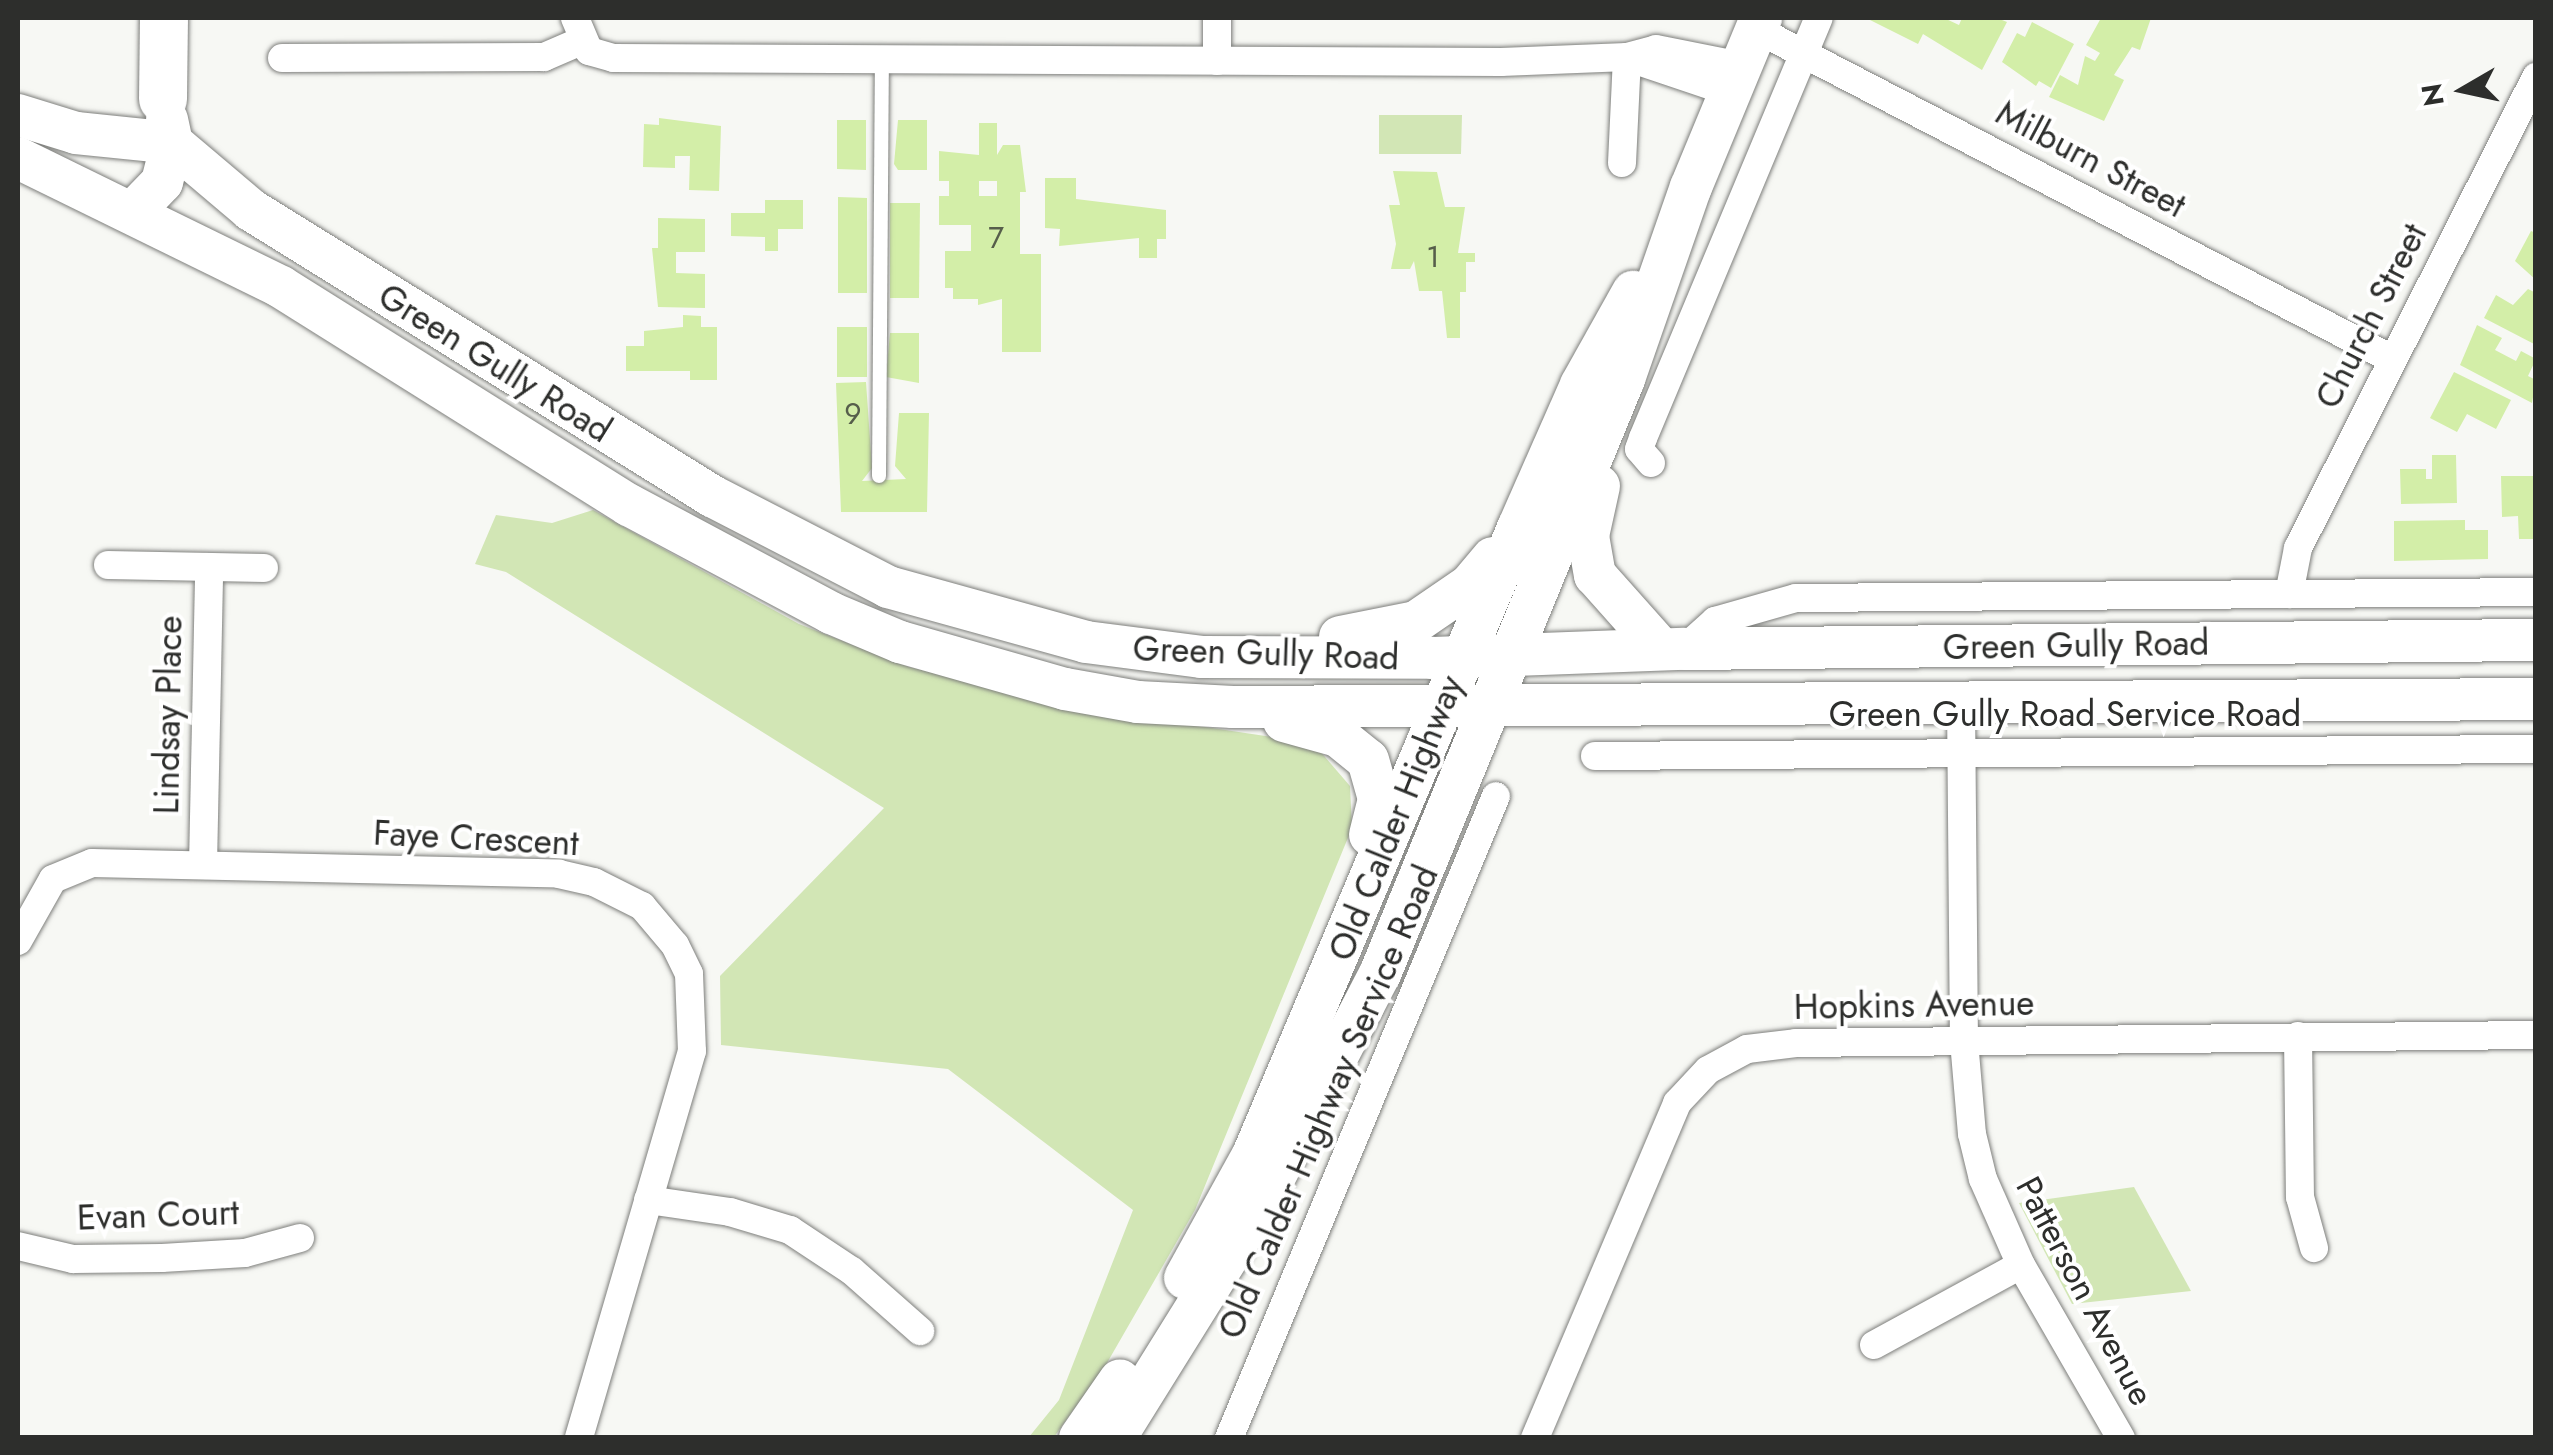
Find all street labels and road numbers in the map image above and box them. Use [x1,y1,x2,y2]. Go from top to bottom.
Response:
street label: Milburn Street [1989,92,2193,226]
street label: Church Street [2307,217,2435,415]
street label: Green Gully Road [371,275,619,451]
street label: Lindsay Place [145,615,191,815]
street label: Green Gully Road [1942,622,2210,668]
street label: Green Gully Road [1132,627,1400,679]
street label: Old Calder Highway [1320,669,1472,967]
street label: Green Gully Road Service Road [1829,693,2301,735]
street label: Faye Crescent [372,812,580,864]
street label: Old Calder Highway Service Road [1209,859,1447,1345]
street label: Hopkins Avenue [1793,982,2035,1028]
street label: Patterson Avenue [2007,1169,2163,1413]
street label: Evan Court [76,1191,240,1239]

